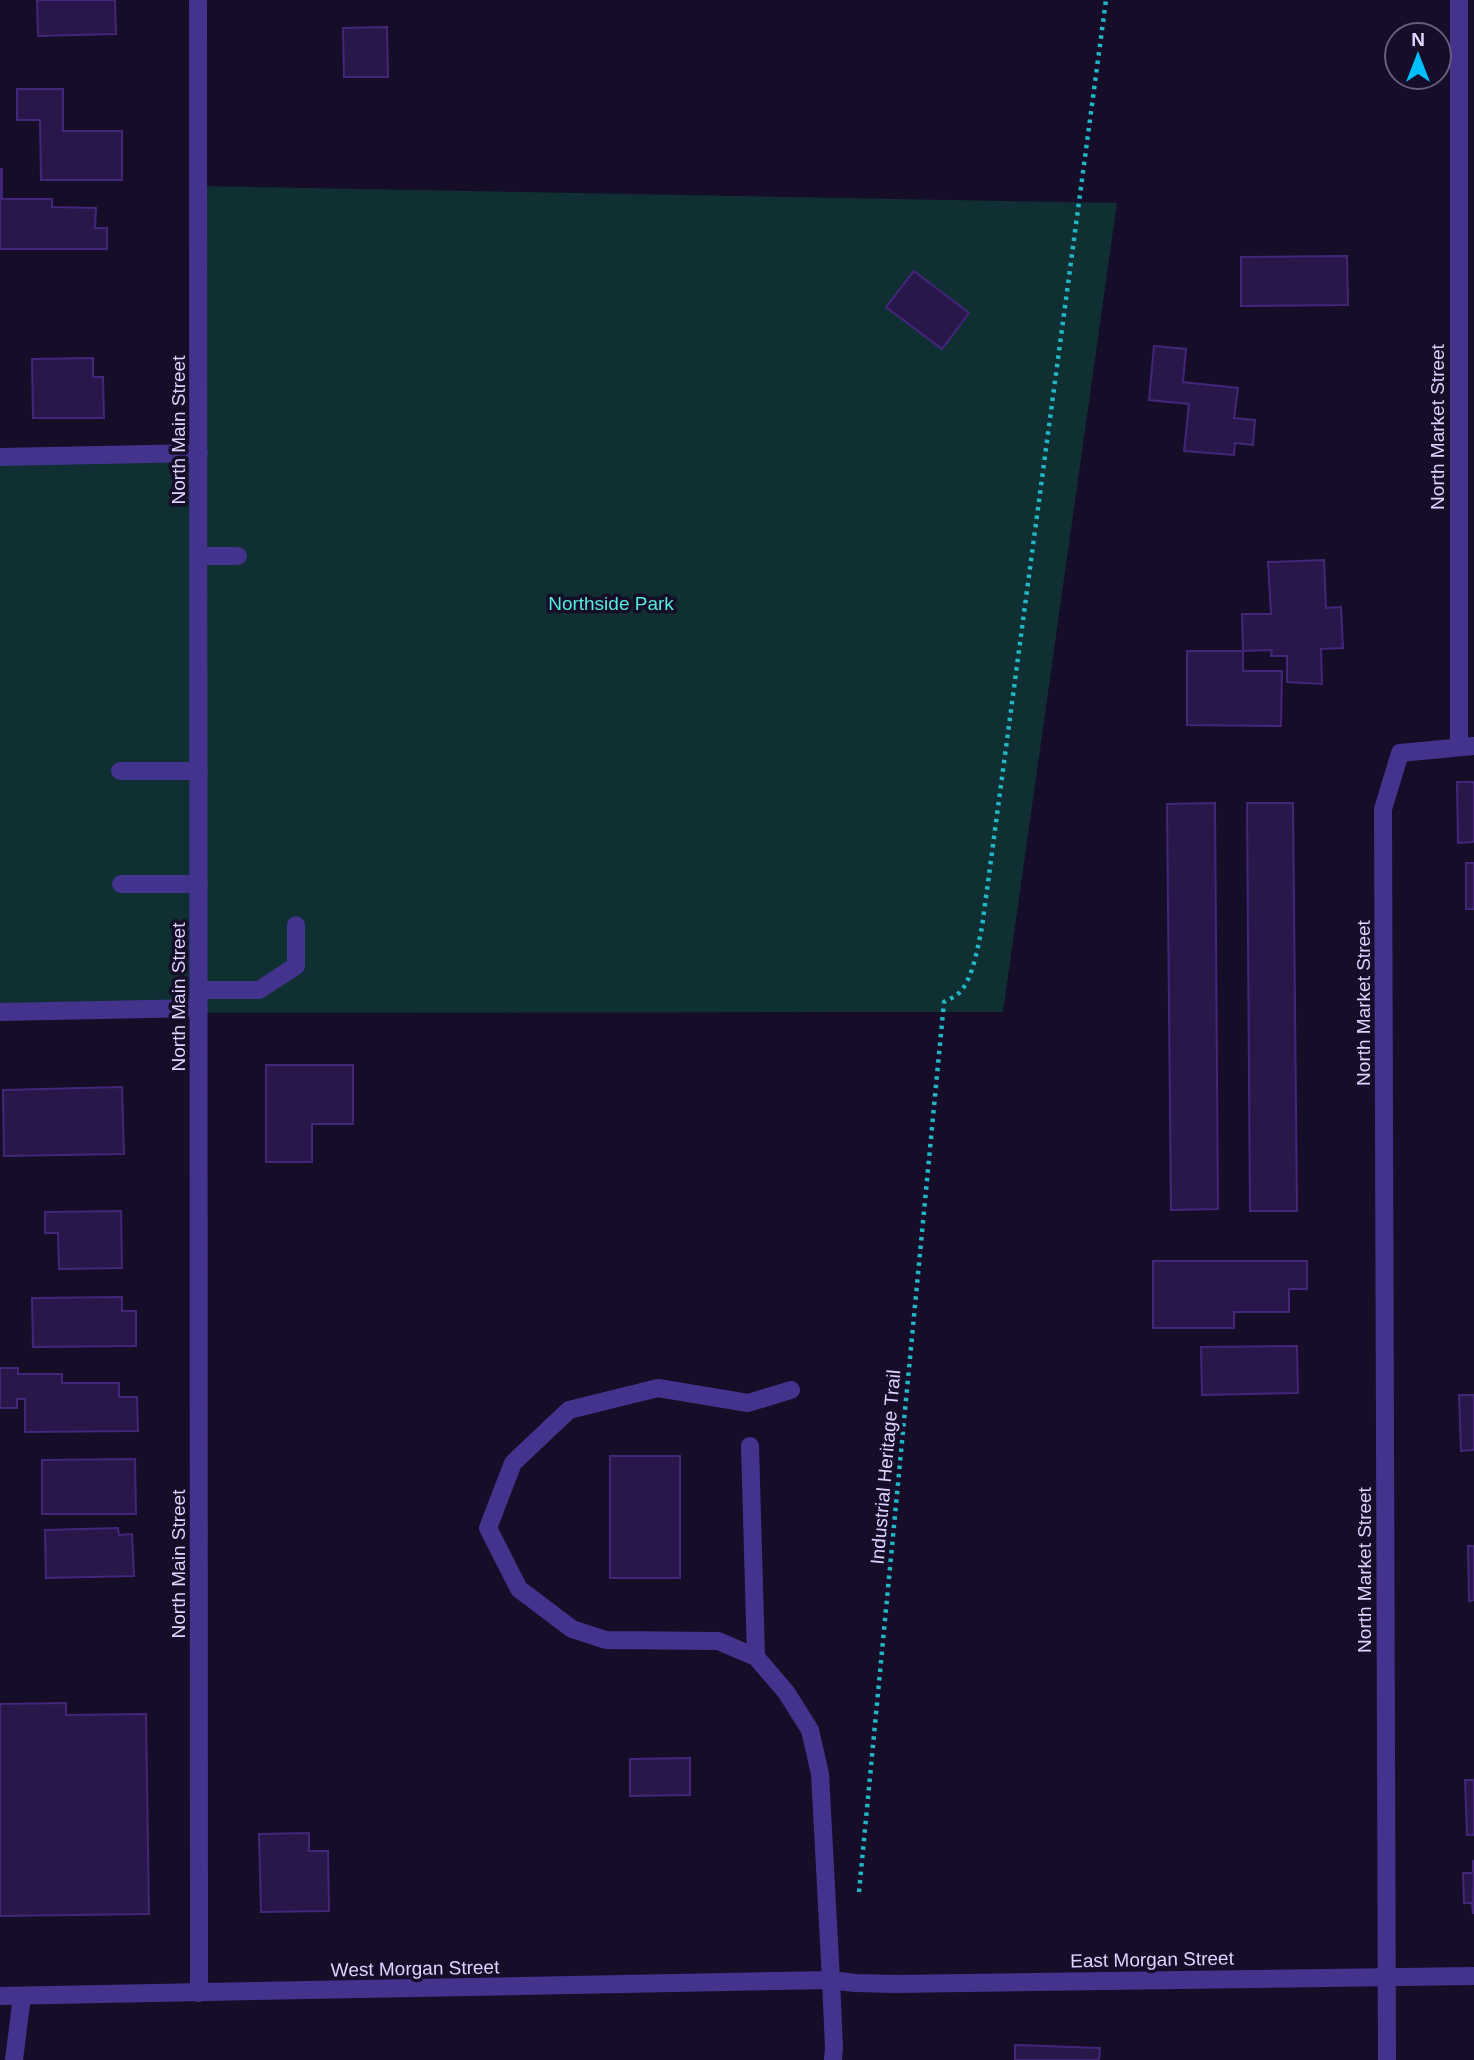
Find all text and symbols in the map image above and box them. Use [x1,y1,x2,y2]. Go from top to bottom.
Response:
north arrow [1383,21,1453,91]
text: N [1411,29,1425,50]
street label: North Market Street [1427,343,1448,510]
street label: North Main Street [168,355,189,504]
park label: Northside Park [548,593,674,614]
street label: North Market Street [1353,919,1374,1086]
street label: North Main Street [168,922,189,1071]
street label: Industrial Heritage Trail [867,1369,904,1565]
street label: North Market Street [1354,1486,1375,1653]
street label: North Main Street [168,1489,189,1638]
street label: East Morgan Street [1070,1948,1235,1971]
street label: West Morgan Street [331,1957,500,1980]

